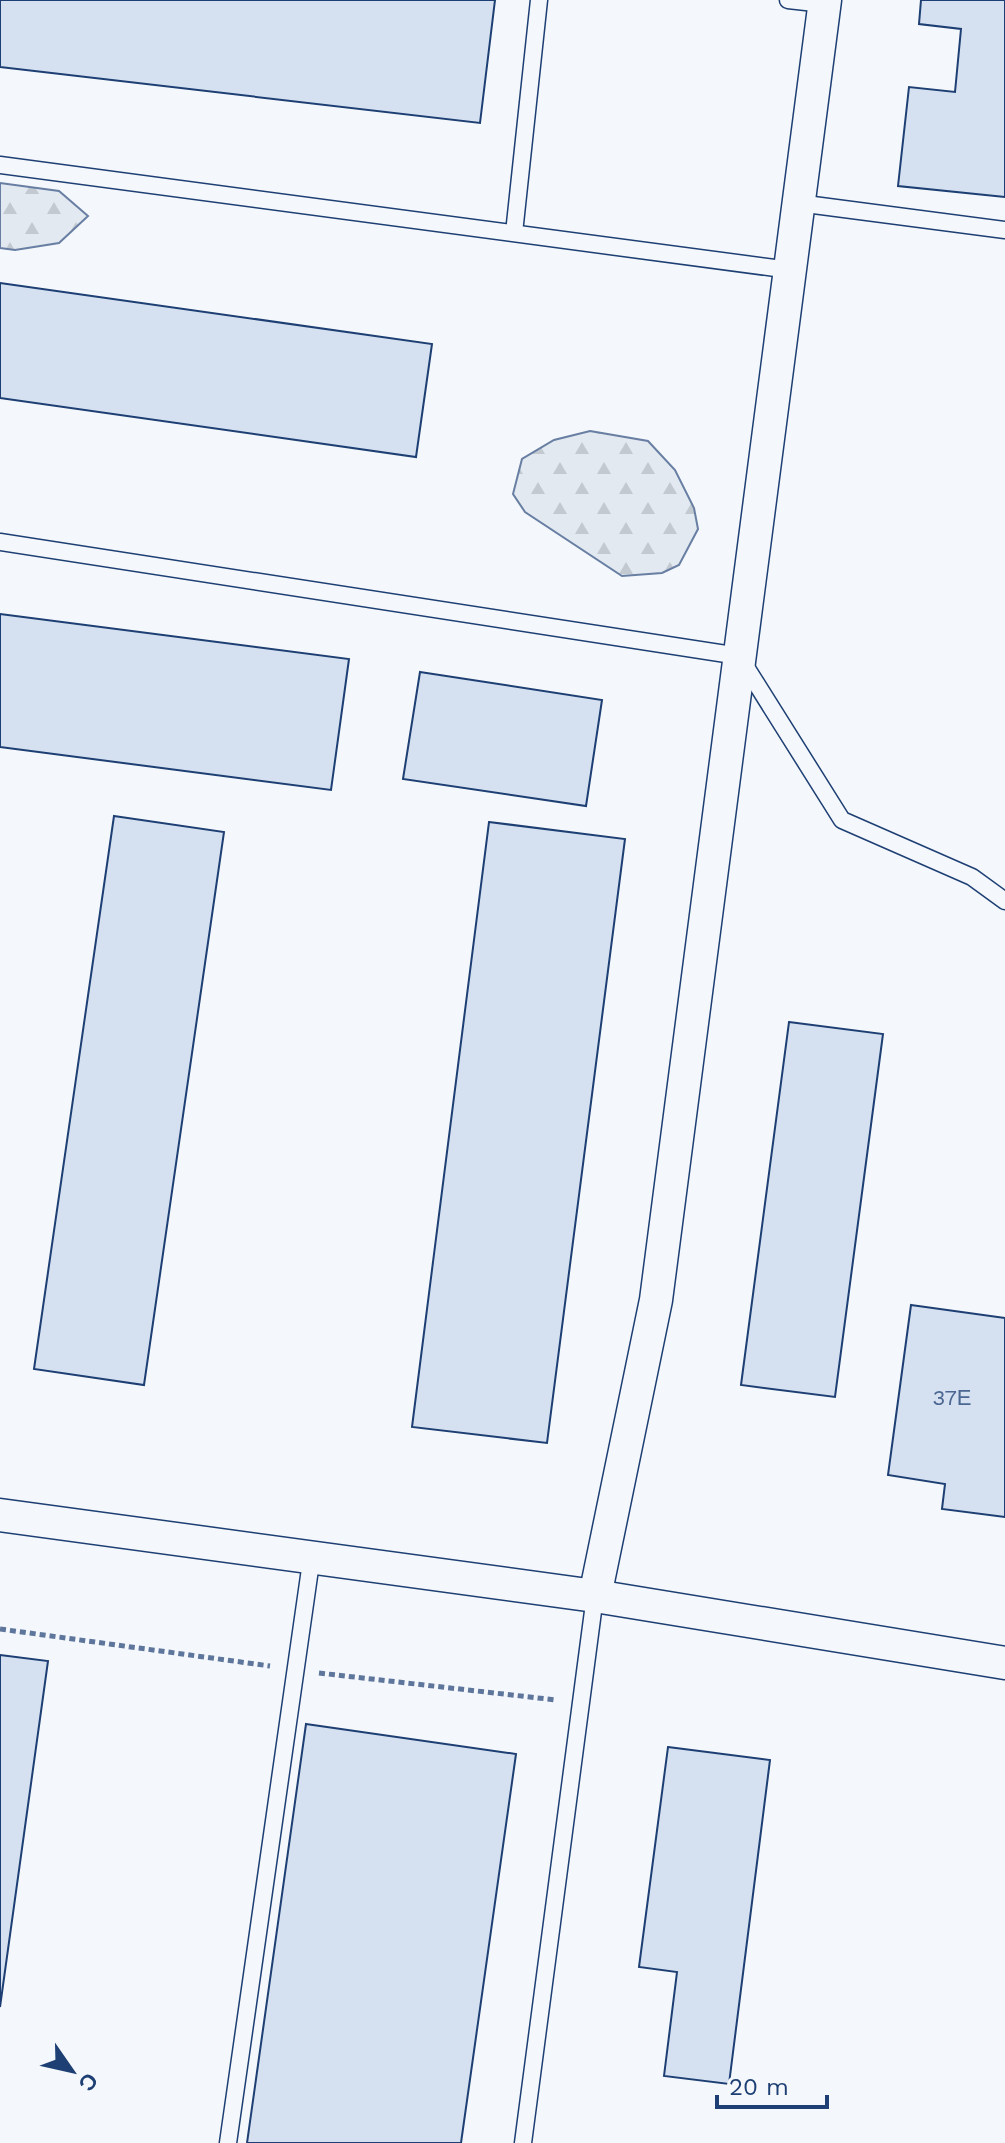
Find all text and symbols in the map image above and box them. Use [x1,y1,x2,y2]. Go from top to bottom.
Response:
house number: 37Е [933,1385,971,1410]
north arrow [32,2031,112,2111]
scale bar [717,2059,827,2109]
text: С [73,2068,103,2096]
text: 20 m [729,2073,789,2101]

